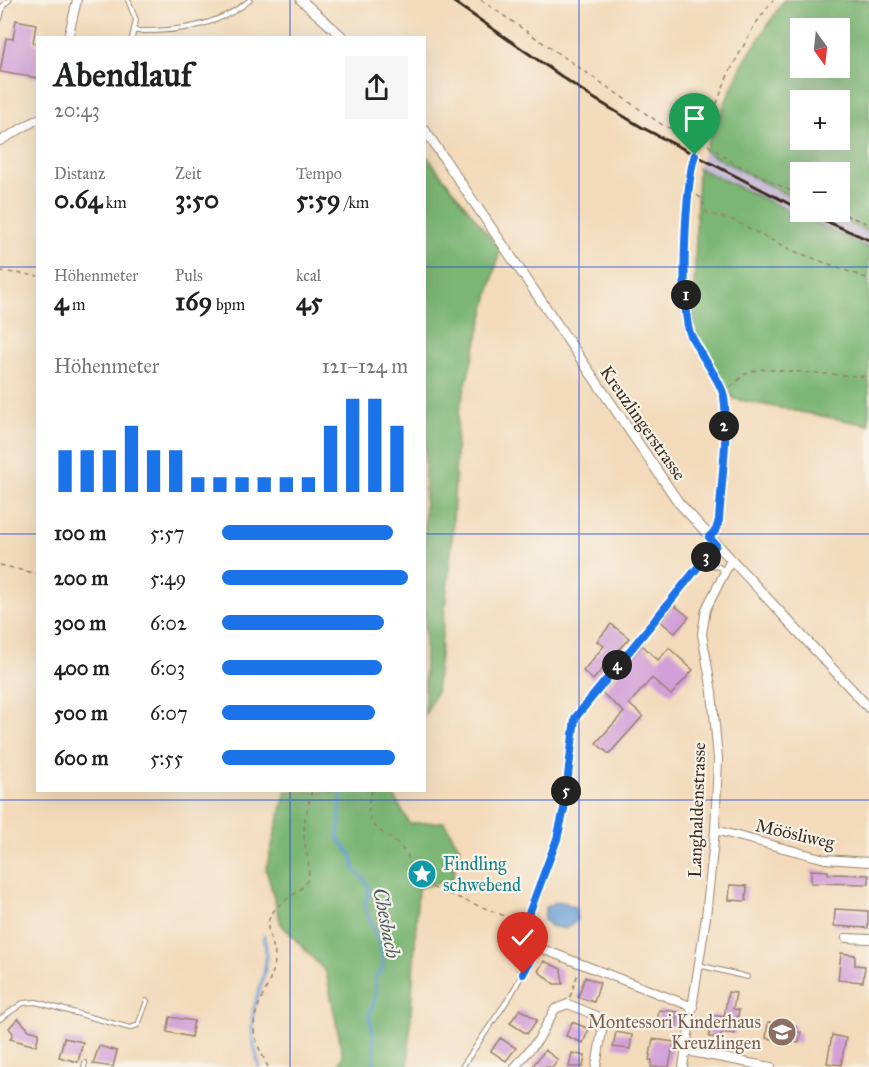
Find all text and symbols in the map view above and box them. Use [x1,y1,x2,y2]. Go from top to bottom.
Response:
north arrow [790,18,850,78]
map controls [790,18,850,222]
text: Abendlauf [54,55,192,95]
button: share [345,56,408,119]
button: + [790,90,850,150]
pin [669,93,720,155]
text: 20:43 [54,98,100,122]
icon: arrive [678,102,711,135]
button: − [790,162,850,222]
text: Distanz [54,164,105,183]
text: Zeit [175,164,202,183]
text: Tempo [296,164,342,183]
text: 0.64 [54,183,102,215]
text: 3:50 [175,183,219,215]
text: 5:59 [296,183,341,215]
text: km [102,193,127,212]
text: /km [341,193,369,212]
text: Höhenmeter [54,266,138,285]
text: Puls [175,266,203,285]
text: kcal [296,266,321,285]
pin: 1 [671,280,701,310]
text: 4 [54,285,69,317]
text: 169 [175,285,213,317]
text: 45 [296,285,323,317]
text: 1 [683,285,689,304]
text: m [69,295,85,314]
text: bpm [213,295,245,314]
text: Höhenmeter [54,354,159,378]
text: 121–124 m [322,354,408,378]
street label: Kreuzlingerstrasse [594,361,691,485]
pin: 2 [709,411,739,441]
text: 2 [720,416,728,435]
text: 100 m [54,521,106,545]
text: 5:57 [150,521,184,545]
pin: 3 [691,542,721,572]
text: 3 [703,547,709,566]
text: 200 m [54,566,108,590]
text: 5:49 [150,566,186,590]
text: 300 m [54,611,106,635]
text: 6:02 [150,611,187,635]
pin: 4 [602,650,632,680]
text: 4 [613,655,621,674]
text: 400 m [54,656,110,680]
text: 6:03 [150,656,185,680]
text: 500 m [54,701,108,725]
text: 6:07 [150,701,188,725]
street label: Langhaldenstrasse [684,742,711,878]
text: 600 m [54,746,109,770]
text: 5:55 [150,746,183,770]
pin: 5 [551,776,581,806]
text: 5 [562,781,570,800]
street label: Möösliweg [753,814,837,855]
place label: Findling schwebend [443,853,521,896]
place icon: Findling schwebend [406,858,438,890]
water label: Chesbach [368,886,406,961]
pin [497,912,548,974]
icon: check [506,921,539,954]
place label: Montessori Kinderhaus Kreuzlingen [588,1011,761,1055]
school or university icon: Montessori Kinderhaus Kreuzlingen [766,1016,798,1048]

